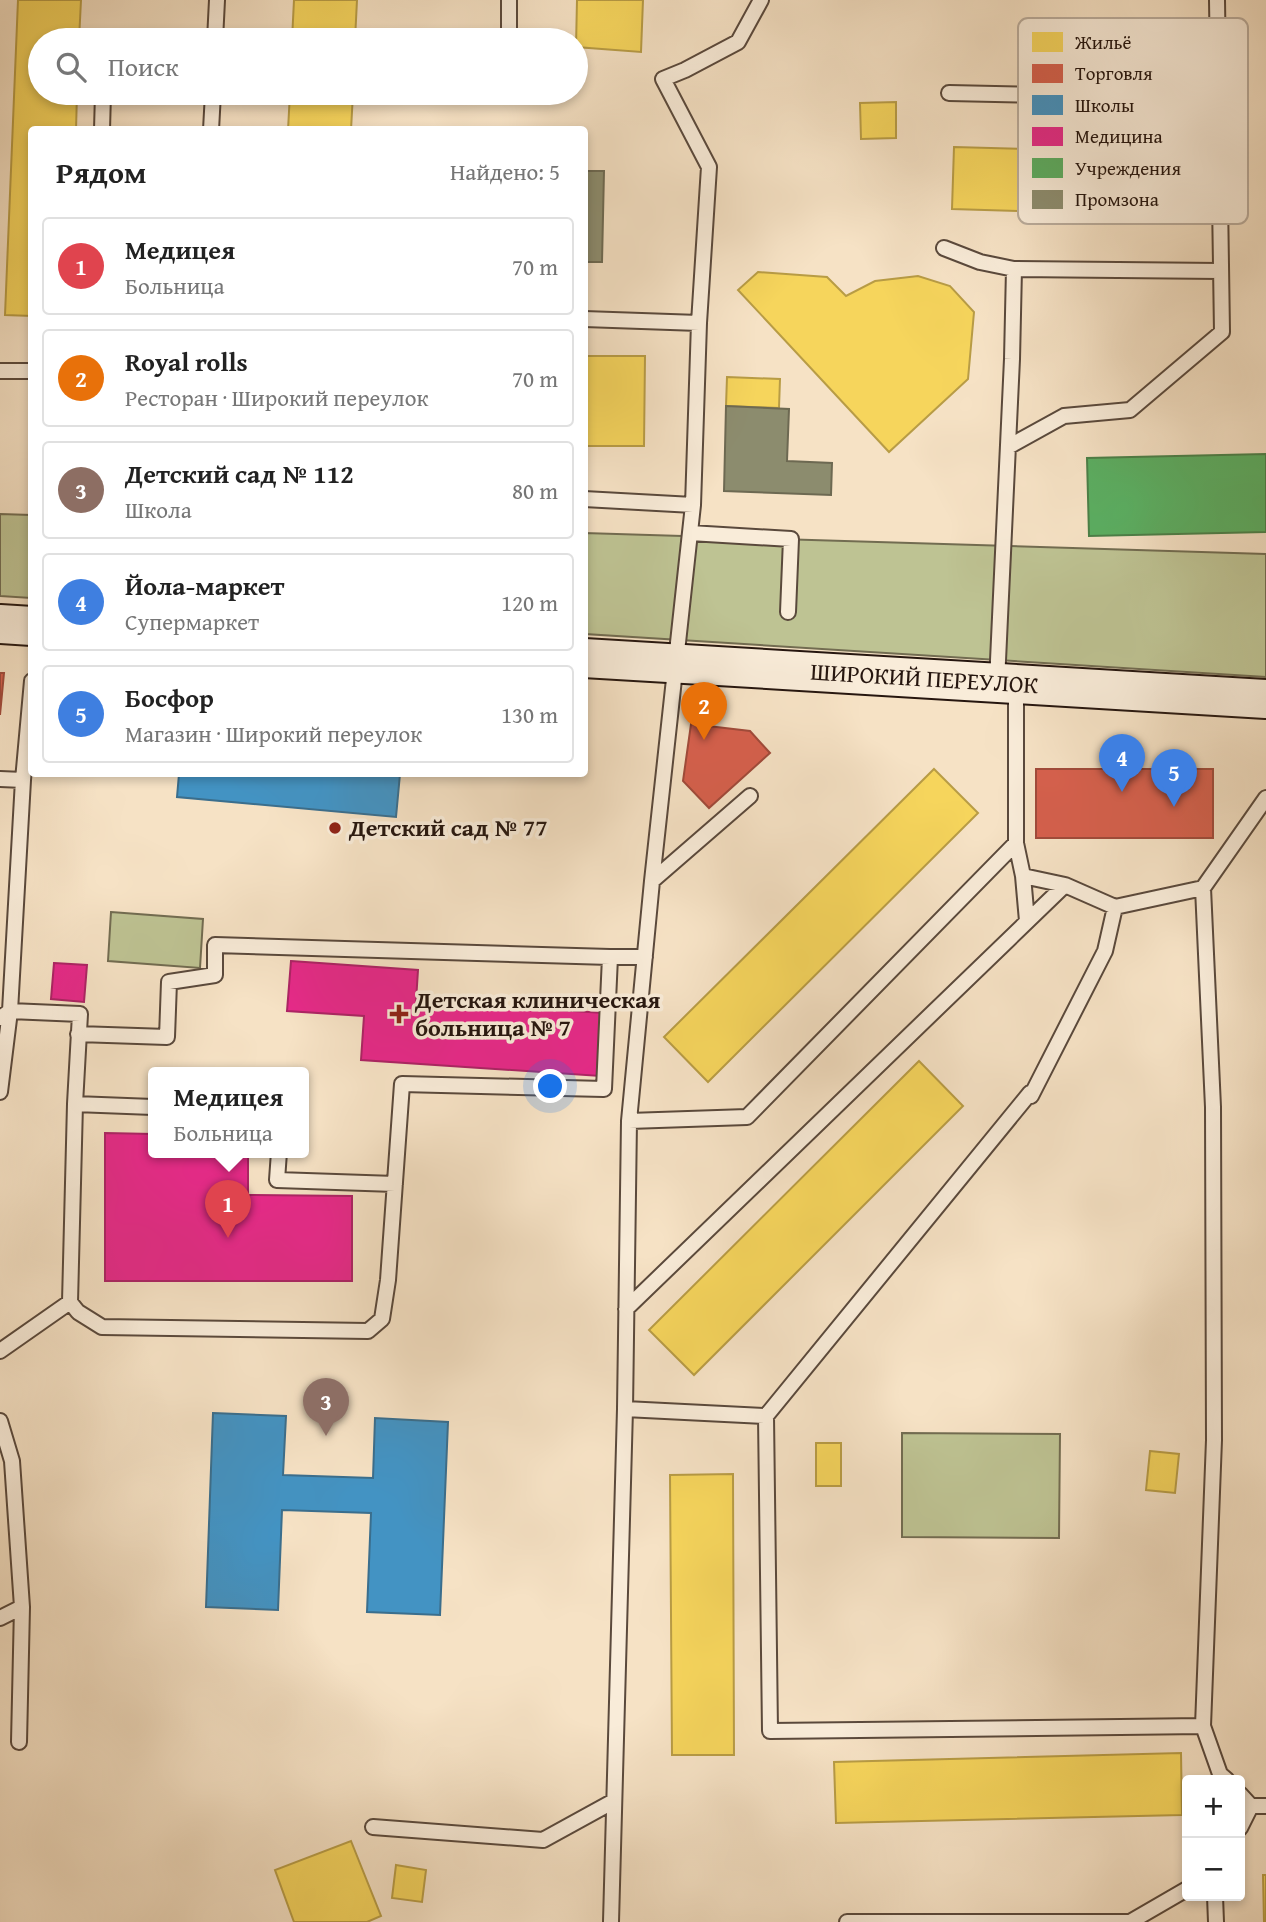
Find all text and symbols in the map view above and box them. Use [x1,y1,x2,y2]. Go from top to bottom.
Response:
legend [1018,18,1248,224]
search box [28,28,588,105]
text: Жильё [1074,28,1132,56]
text: Поиск [108,47,179,86]
icon: search [52,48,90,86]
text: Торговля [1075,59,1153,87]
text: Школы [1075,91,1134,119]
text: Медицина [1075,122,1163,150]
text: Рядом [56,150,147,194]
text: Учреждения [1075,154,1181,182]
text: Найдено: 5 [450,155,560,188]
text: Промзона [1075,185,1159,213]
text: Медицея [125,230,235,269]
text: 1 [75,250,87,283]
text: 70 m [512,250,558,283]
text: Больница [125,269,224,302]
text: Royal rolls [125,342,248,381]
text: 2 [75,362,87,395]
text: 70 m [512,362,558,395]
text: Ресторан · Широкий переулок [125,381,428,414]
text: Детский сад № 112 [125,454,354,493]
text: 3 [75,474,87,507]
text: 80 m [512,474,558,507]
text: Школа [125,493,192,526]
text: Йола-маркет [125,566,284,605]
text: 4 [75,586,87,619]
text: 120 m [501,586,558,619]
text: Супермаркет [125,605,259,638]
street label: ШИРОКИЙ ПЕРЕУЛОК [810,654,1040,702]
text: Босфор [125,678,214,717]
pin: 2 [681,682,727,740]
text: 5 [75,698,87,731]
text: 130 m [501,698,558,731]
text: Магазин · Широкий переулок [125,717,422,750]
pin: 4 [1099,734,1145,792]
pin: 5 [1151,749,1197,807]
place label: Детский сад № 77 [348,810,548,845]
marker: Детский сад № 77 [327,820,343,836]
place label: Детская клиническая больница № 7 [414,982,660,1045]
marker: Детская клиническая больница № 7 [389,1004,409,1024]
popup [148,1067,309,1158]
your location [533,1069,567,1103]
text: Медицея [173,1077,284,1116]
text: Больница [173,1116,273,1149]
pin: 1 [205,1180,251,1238]
pin: 3 [303,1378,349,1436]
map controls [1182,1775,1245,1901]
button: + [1182,1775,1245,1838]
button: − [1182,1838,1245,1901]

